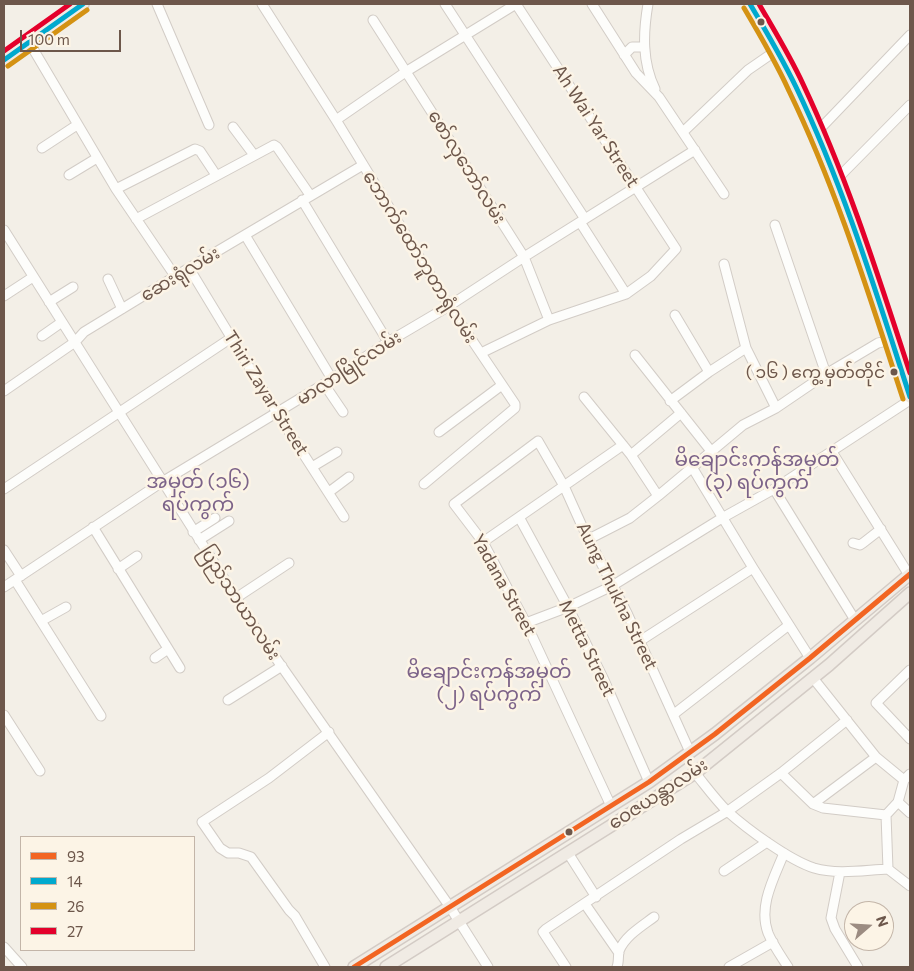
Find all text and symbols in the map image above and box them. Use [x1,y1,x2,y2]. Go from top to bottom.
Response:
unlabelled marker [756,17,766,27]
scale bar [22,20,124,52]
text: 100 m [28,30,70,48]
street label: Ah Wai Yar Street [548,61,644,191]
street label: စော်လှဘော်လမ်း [423,106,511,228]
street label: ဘောက်ထော်ဘူတာရုံလမ်း [358,167,482,347]
street label: ဆေးရုံလမ်း [136,242,224,306]
street label: မာလာမြိုင်လမ်း [293,326,405,410]
street label: Thiri Zayar Street [219,327,313,459]
place label: ( ၁၆ ) ကွေ့ မှတ်တိုင် [746,362,885,382]
marker: ( ၁၆ ) ကွေ့ မှတ်တိုင် [889,367,899,377]
district label: မိချောင်းကန်အမှတ် (၃) ရပ်ကွက် [675,447,839,494]
district label: အမှတ် (၁၆) ရပ်ကွက် [146,469,250,516]
street label: Aung Thukha Street [572,519,662,673]
street label: Yadana Street [467,530,541,640]
street label: ပြည်သာယာလမ်း [195,542,285,664]
street label: Metta Street [554,596,620,700]
district label: မိချောင်းကန်အမှတ် (၂) ရပ်ကွက် [407,659,571,706]
street label: ဝေဇယန္တာလမ်း [604,754,712,834]
unlabelled marker [564,827,574,837]
legend [20,836,195,951]
text: 93 [67,847,85,865]
text: 14 [67,872,82,890]
text: 26 [67,897,84,915]
north arrow [844,901,894,951]
text: N [873,914,892,929]
text: 27 [67,922,83,940]

